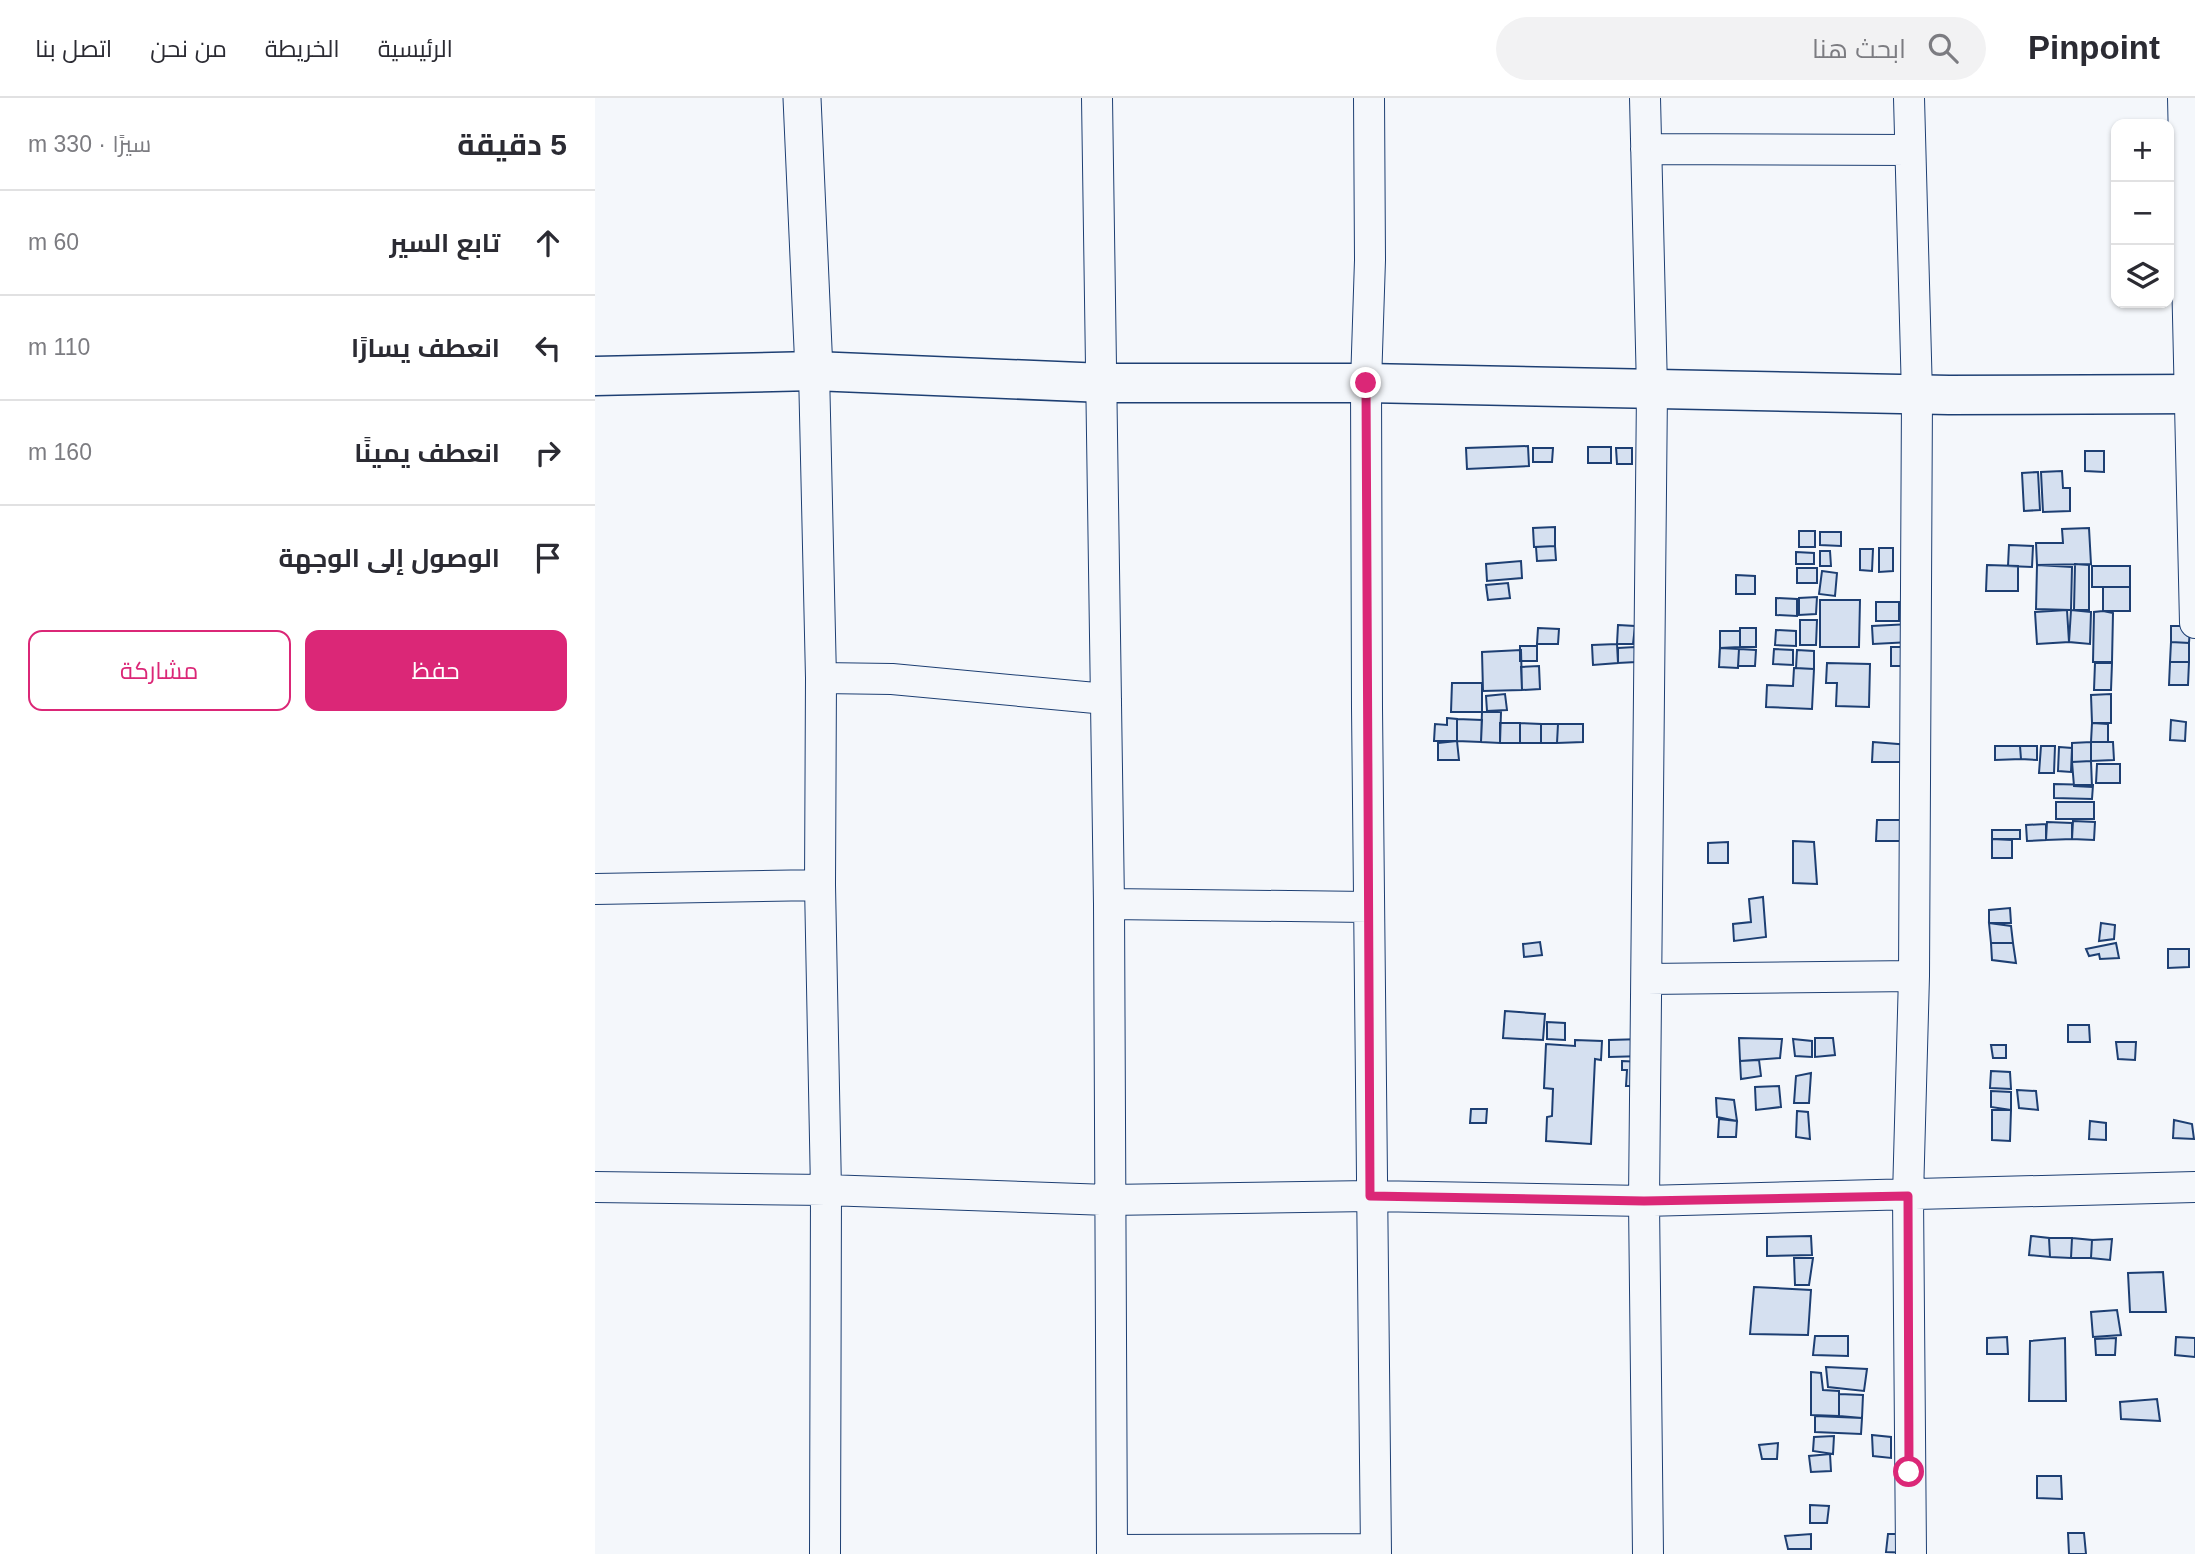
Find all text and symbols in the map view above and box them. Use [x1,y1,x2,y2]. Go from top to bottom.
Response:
search box [1496,17,1986,80]
icon: search [1924,29,1962,67]
text: Pinpoint [2028,29,2160,66]
text: ابحث هنا [1812,34,1906,64]
text: اتصل بنا [35,35,112,62]
text: من نحن [150,35,227,62]
text: الخريطة [265,35,340,62]
text: الرئيسية [378,35,453,62]
map controls [2111,119,2174,308]
button: + [2111,119,2174,182]
text: 5 دقيقة [457,128,567,161]
text: سيرًا · 330 m [28,131,151,157]
button: − [2111,182,2174,245]
icon: ahead [529,224,567,262]
text: تابع السير [389,228,500,258]
text: 60 m [28,229,79,255]
button: layers [2111,245,2174,308]
icon: left [529,329,567,367]
text: انعطف يسارًا [351,333,500,363]
text: 110 m [28,334,90,360]
route end [1350,367,1381,398]
icon: right [529,434,567,472]
text: انعطف يمينًا [354,438,500,468]
text: 160 m [28,439,92,465]
icon: arrive [529,539,567,577]
text: الوصول إلى الوجهة [278,543,500,573]
button: مشاركة [28,630,291,711]
button: حفظ [305,630,567,711]
route start [1893,1456,1924,1487]

